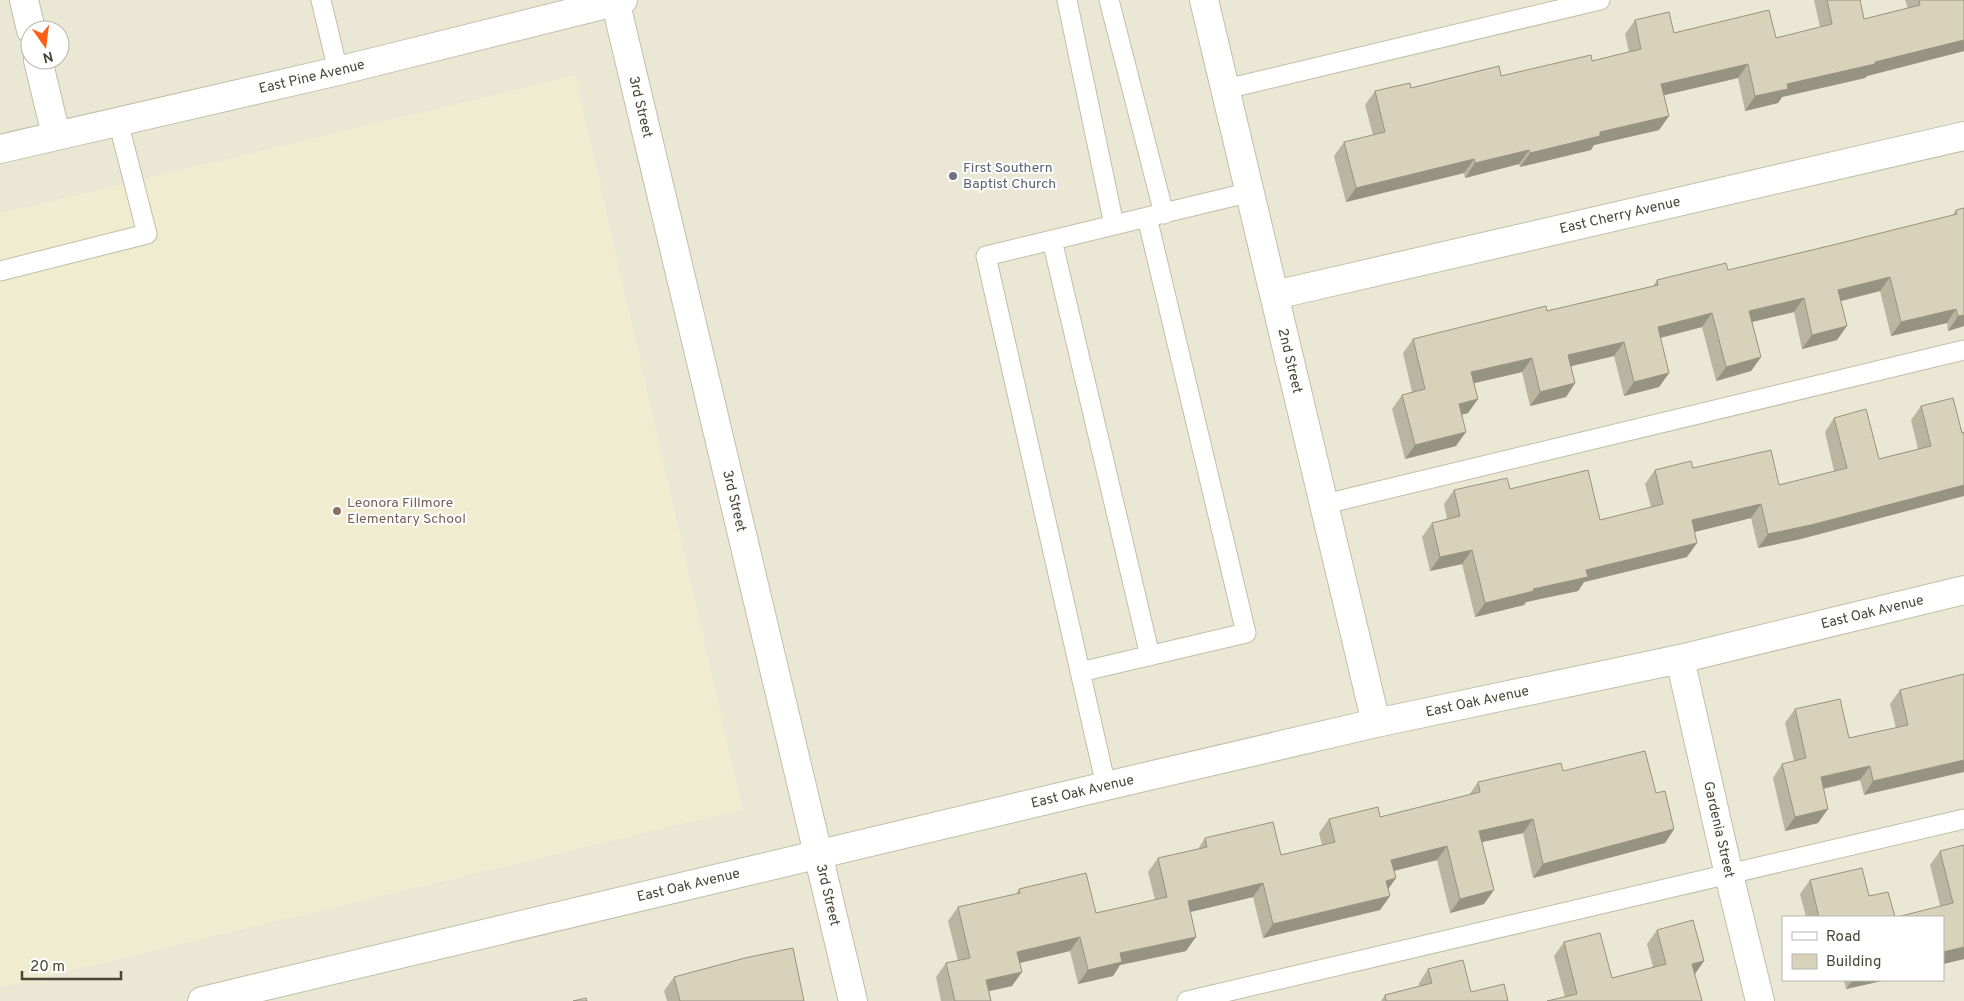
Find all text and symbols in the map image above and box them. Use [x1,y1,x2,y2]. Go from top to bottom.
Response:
north arrow [20,20,70,70]
text: N [41,47,55,66]
street label: East Pine Avenue [257,56,367,98]
street label: 3rd Street [625,74,656,140]
place label: First Southern Baptist Church [963,160,1056,193]
marker: First Southern Baptist Church [947,170,959,182]
street label: East Cherry Avenue [1558,193,1682,238]
street label: 2nd Street [1274,327,1306,395]
street label: 3rd Street [719,468,750,534]
place label: Leonora Fillmore Elementary School [347,495,466,528]
marker: Leonora Fillmore Elementary School [331,505,343,517]
street label: East Oak Avenue [1819,592,1925,633]
street label: East Oak Avenue [1424,683,1530,721]
street label: East Oak Avenue [1029,771,1136,812]
street label: Gardenia Street [1700,780,1738,880]
street label: 3rd Street [812,862,843,928]
street label: East Oak Avenue [635,865,742,906]
legend [1782,916,1944,981]
text: Road [1826,928,1861,947]
scale bar [22,948,121,980]
text: Building [1826,953,1881,972]
text: 20 m [30,958,65,977]

